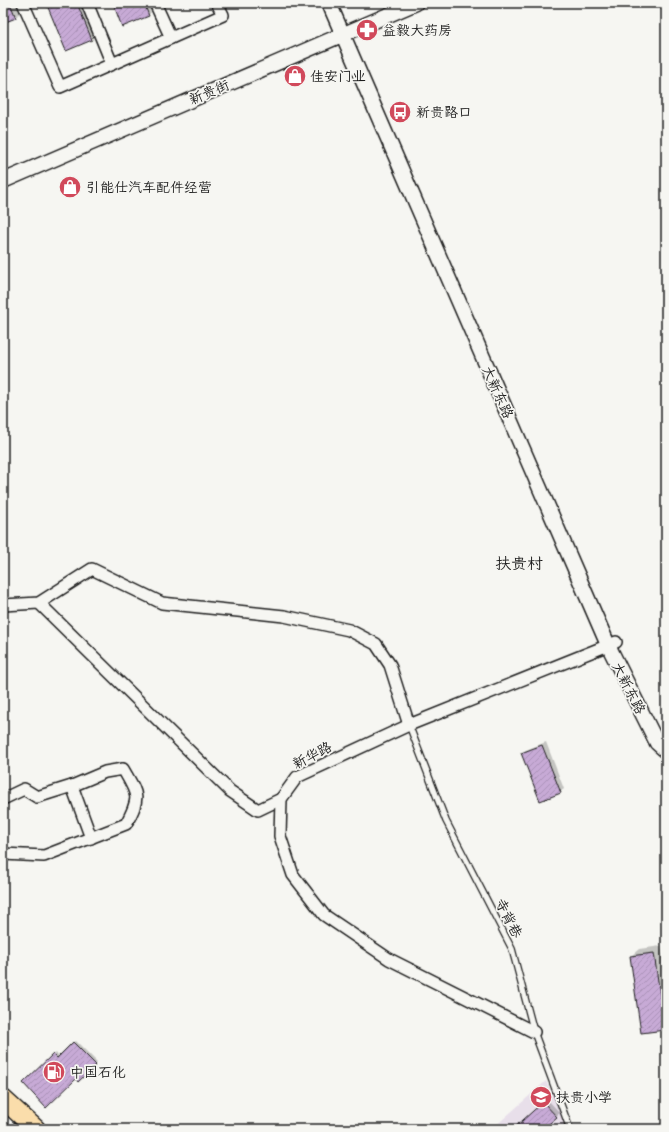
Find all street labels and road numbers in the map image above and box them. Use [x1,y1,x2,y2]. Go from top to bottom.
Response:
street label: 新贵街 [186,76,233,110]
street label: 大新东路 [477,363,518,422]
street label: 大新东路 [606,659,650,718]
street label: 新华路 [289,737,336,775]
street label: 寺背巷 [490,895,527,943]

